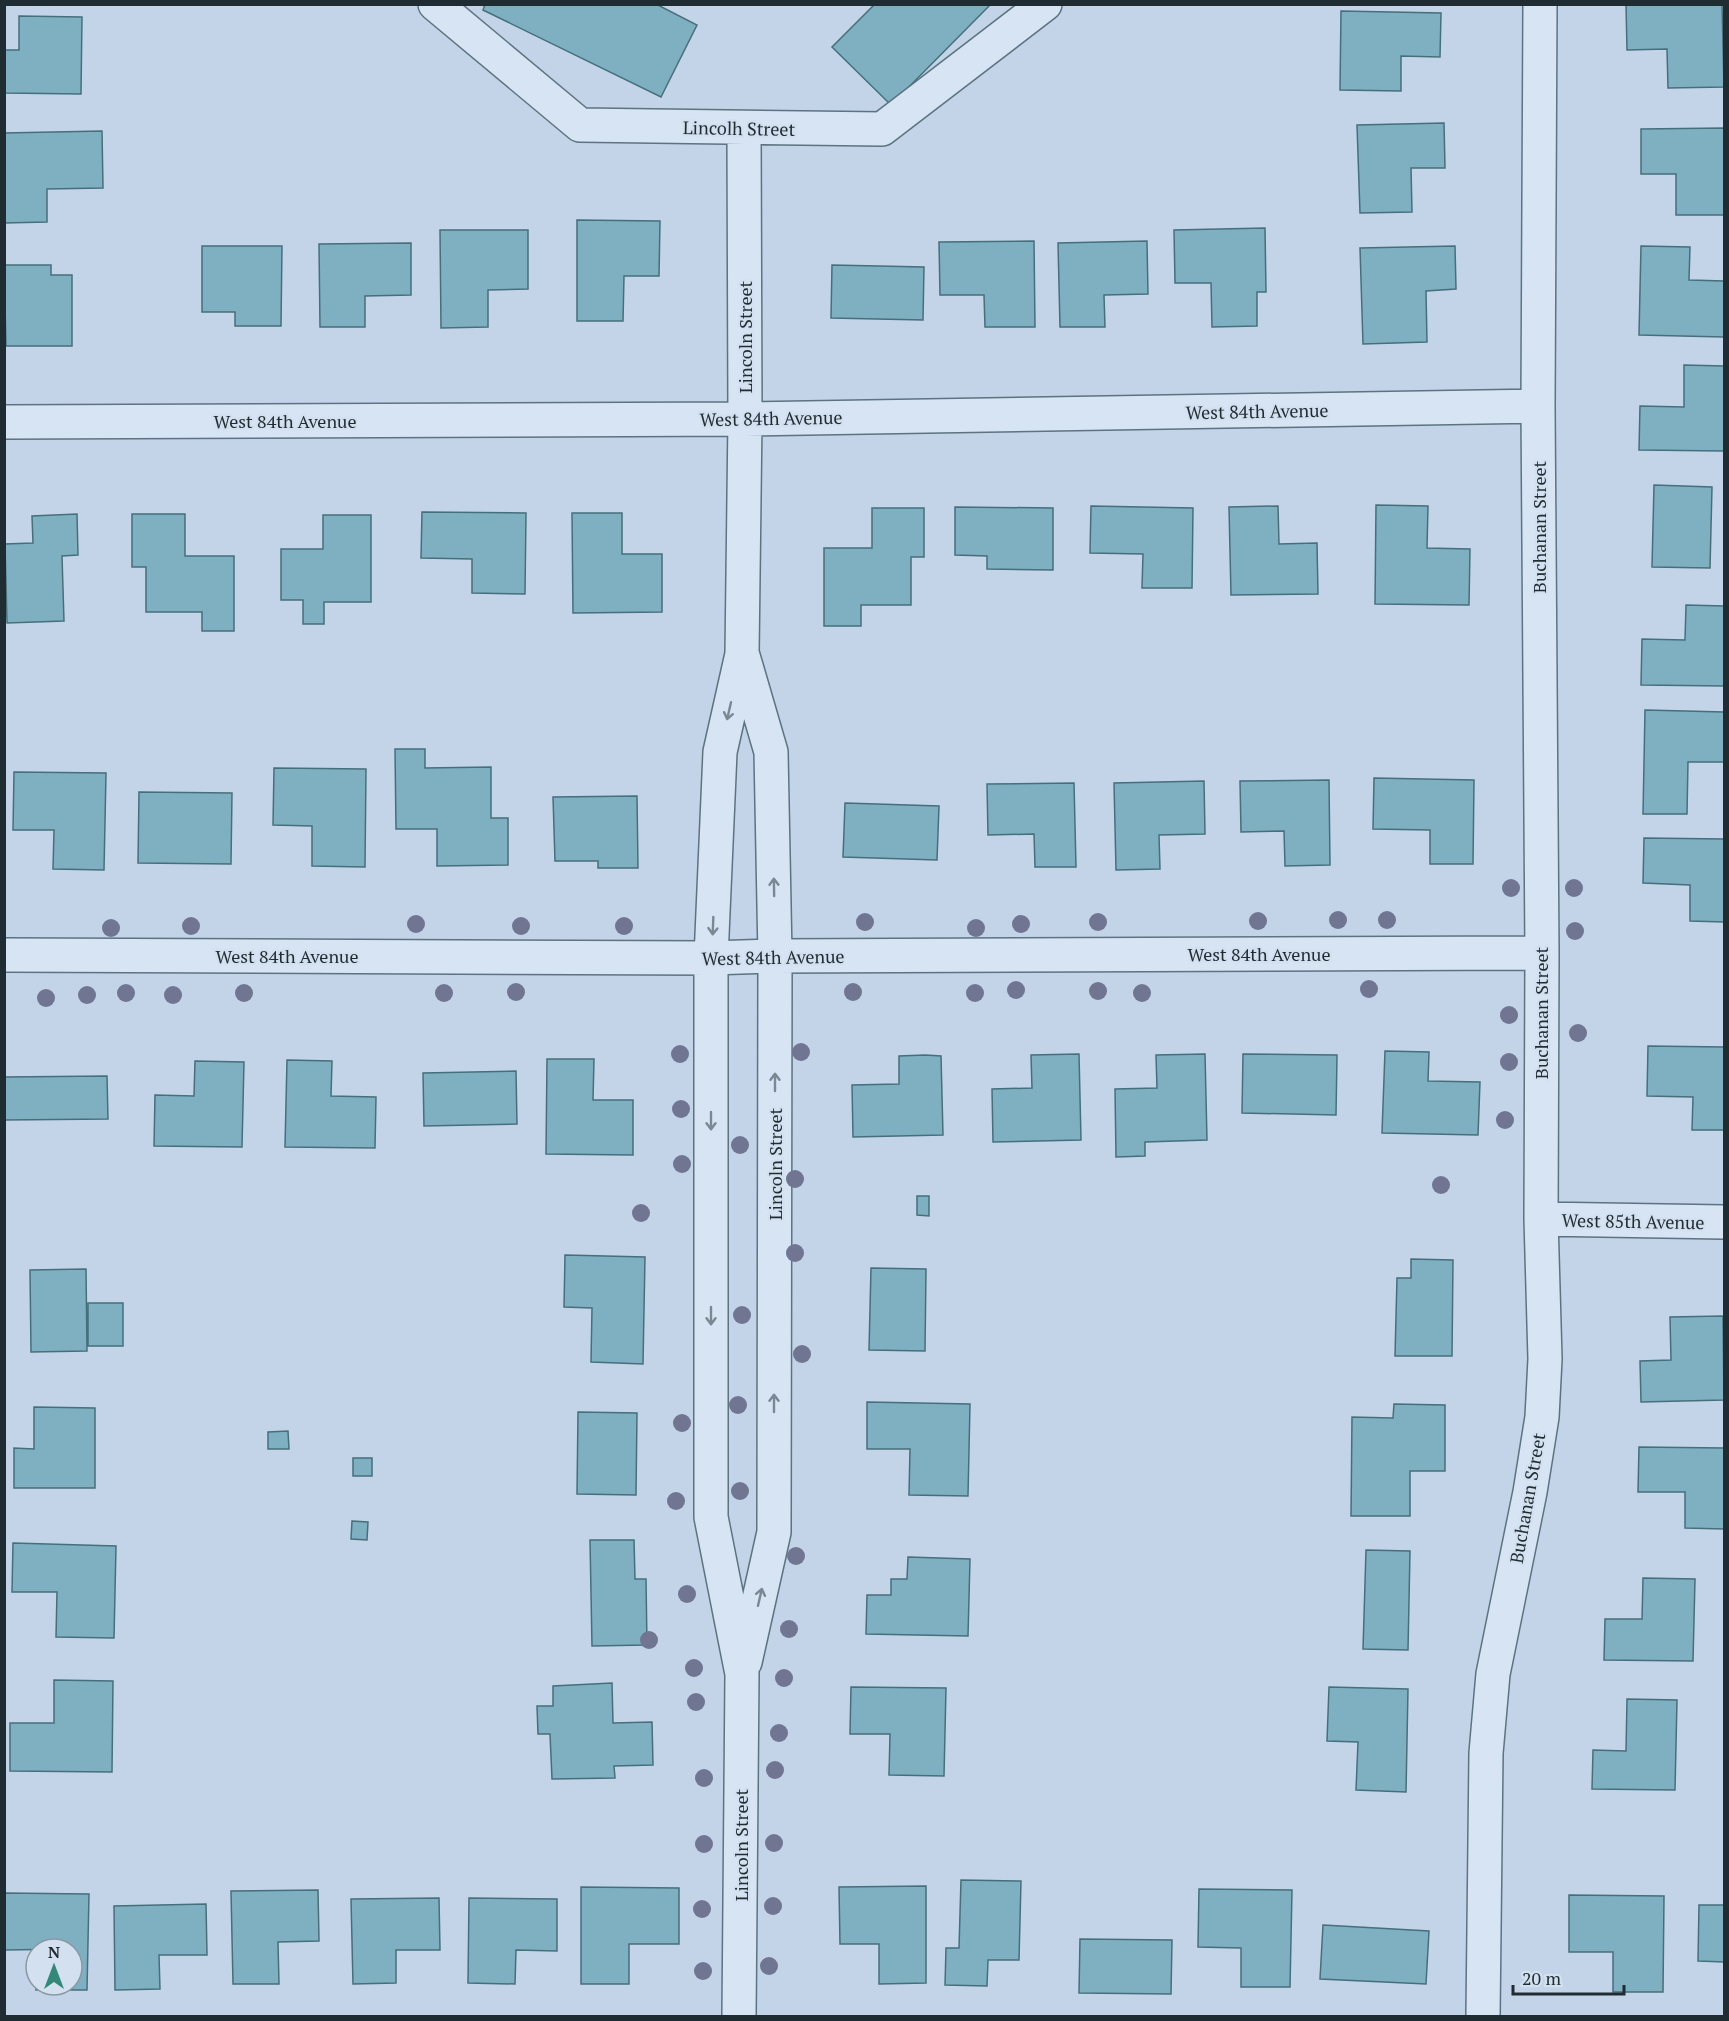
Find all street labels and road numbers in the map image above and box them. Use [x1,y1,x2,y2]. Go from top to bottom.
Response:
street label: Lincolh Street [683,115,796,141]
street label: Lincoln Street [733,280,757,393]
street label: West 84th Avenue [1185,398,1329,424]
street label: West 84th Avenue [699,405,843,431]
street label: West 84th Avenue [214,409,356,433]
street label: Buchanan Street [1527,461,1551,593]
street label: West 84th Avenue [1188,942,1330,966]
street label: West 84th Avenue [216,944,358,968]
street label: West 84th Avenue [701,944,845,970]
street label: Buchanan Street [1529,947,1553,1079]
street label: Lincoln Street [763,1107,787,1220]
street label: West 85th Avenue [1561,1208,1705,1234]
street label: Buchanan Street [1504,1430,1550,1565]
street label: Lincoln Street [729,1788,753,1901]

